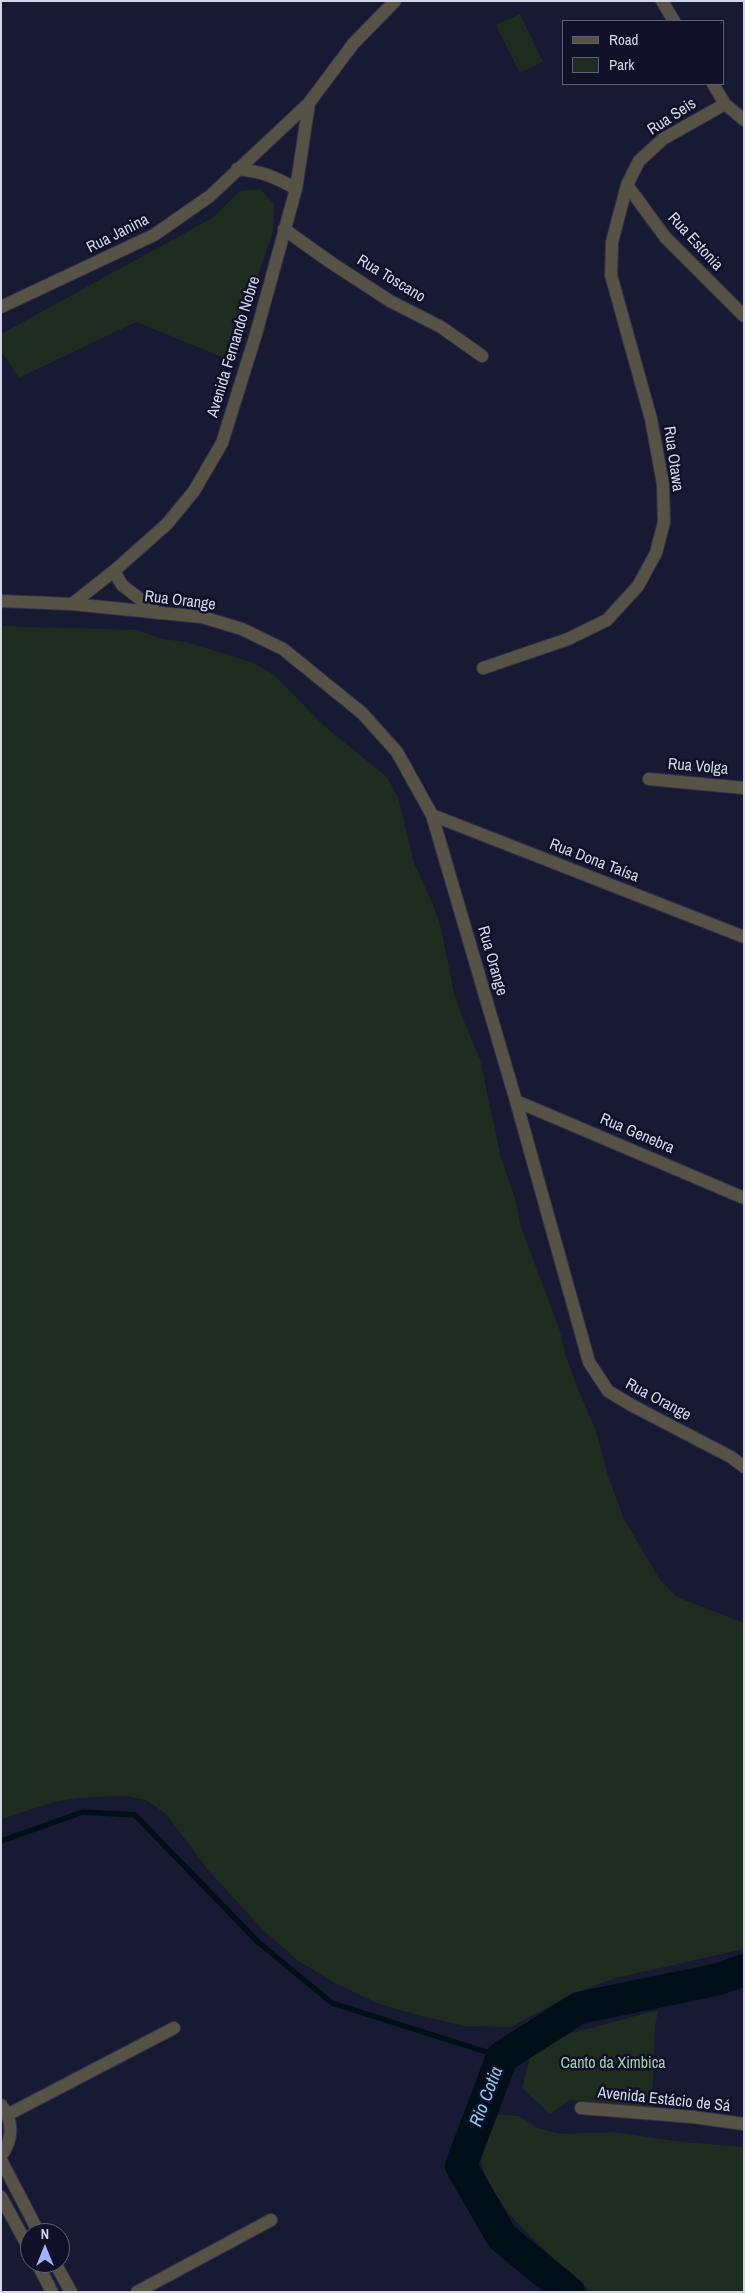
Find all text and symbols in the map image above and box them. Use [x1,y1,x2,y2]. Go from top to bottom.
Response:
legend [562,20,725,85]
text: Road [609,29,638,50]
text: Park [609,54,634,75]
street label: Rua Seis [644,94,700,140]
street label: Rua Estonia [663,209,727,275]
street label: Rua Janina [84,210,152,258]
street label: Rua Toscano [353,251,429,307]
street label: Avenida Fernando Nobre [203,274,265,420]
street label: Rua Otawa [659,425,687,493]
street label: Rua Orange [143,587,217,615]
street label: Rua Volga [667,755,729,779]
street label: Rua Dona Taísa [547,835,641,887]
street label: Rua Orange [473,924,511,998]
street label: Rua Genebra [597,1110,677,1158]
street label: Rua Orange [622,1375,694,1425]
park label: Canto da Ximbica [560,2054,666,2074]
water label: Rio Cotia [466,2064,508,2130]
street label: Avenida Estácio de Sá [597,2083,731,2117]
north arrow [20,2223,70,2273]
text: N [41,2225,49,2243]

